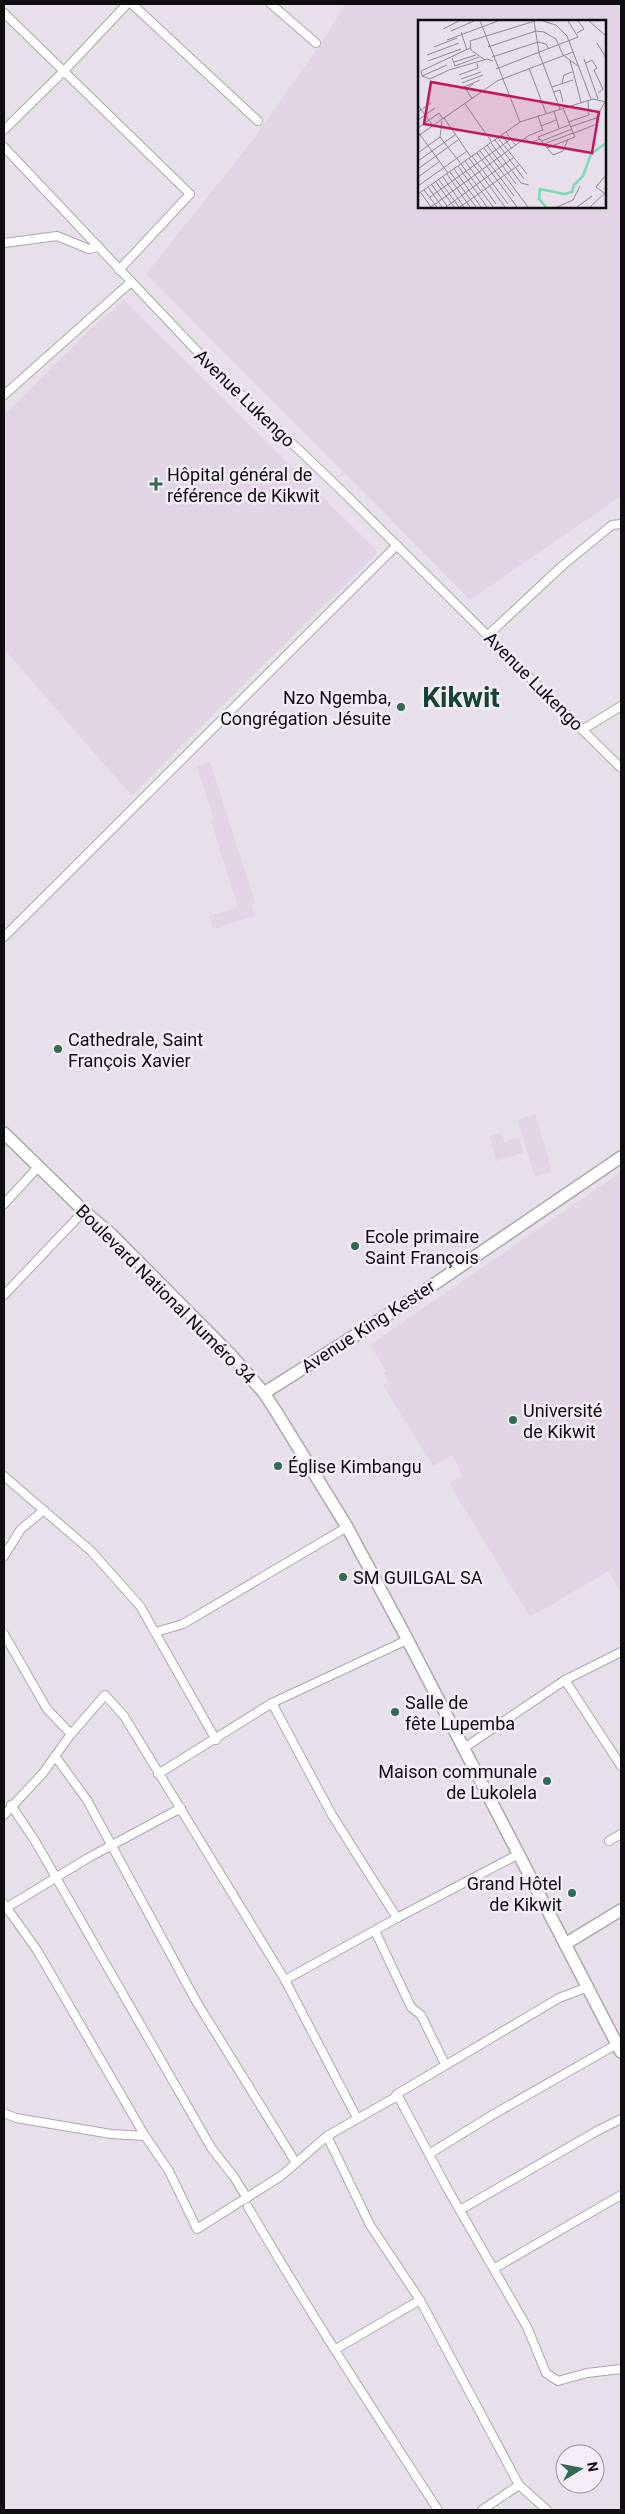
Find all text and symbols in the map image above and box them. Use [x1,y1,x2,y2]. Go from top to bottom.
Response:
inset map [418,20,605,208]
street label: Avenue Lukengo [190,345,300,451]
place label: Hôpital général de référence de Kikwit [167,464,320,506]
marker: Hôpital général de référence de Kikwit [149,477,163,491]
street label: Avenue Lukengo [480,627,588,735]
district label: Kikwit [422,681,500,714]
place label: Nzo Ngemba, Congrégation Jésuite [220,687,391,729]
marker: Nzo Ngemba, Congrégation Jésuite [395,701,407,713]
place label: Cathedrale, Saint François Xavier [68,1029,203,1071]
marker: Cathedrale, Saint François Xavier [52,1043,64,1055]
street label: Boulevard National Numéro 34 [72,1200,260,1388]
place label: Ecole primaire Saint François [365,1226,479,1268]
marker: Ecole primaire Saint François [349,1240,361,1252]
street label: Avenue King Kester [297,1275,439,1377]
place label: Université de Kikwit [523,1400,602,1442]
marker: Université de Kikwit [507,1414,519,1426]
place label: Église Kimbangu [288,1456,422,1477]
marker: Église Kimbangu [272,1460,284,1472]
place label: SM GUILGAL SA [353,1567,483,1588]
marker: SM GUILGAL SA [337,1571,349,1583]
place label: Salle de fête Lupemba [405,1692,515,1734]
marker: Salle de fête Lupemba [389,1706,401,1718]
place label: Maison communale de Lukolela [378,1761,537,1803]
marker: Maison communale de Lukolela [541,1775,553,1787]
place label: Grand Hôtel de Kikwit [467,1873,562,1915]
marker: Grand Hôtel de Kikwit [566,1887,578,1899]
north arrow [555,2444,605,2494]
text: N [584,2460,602,2473]

